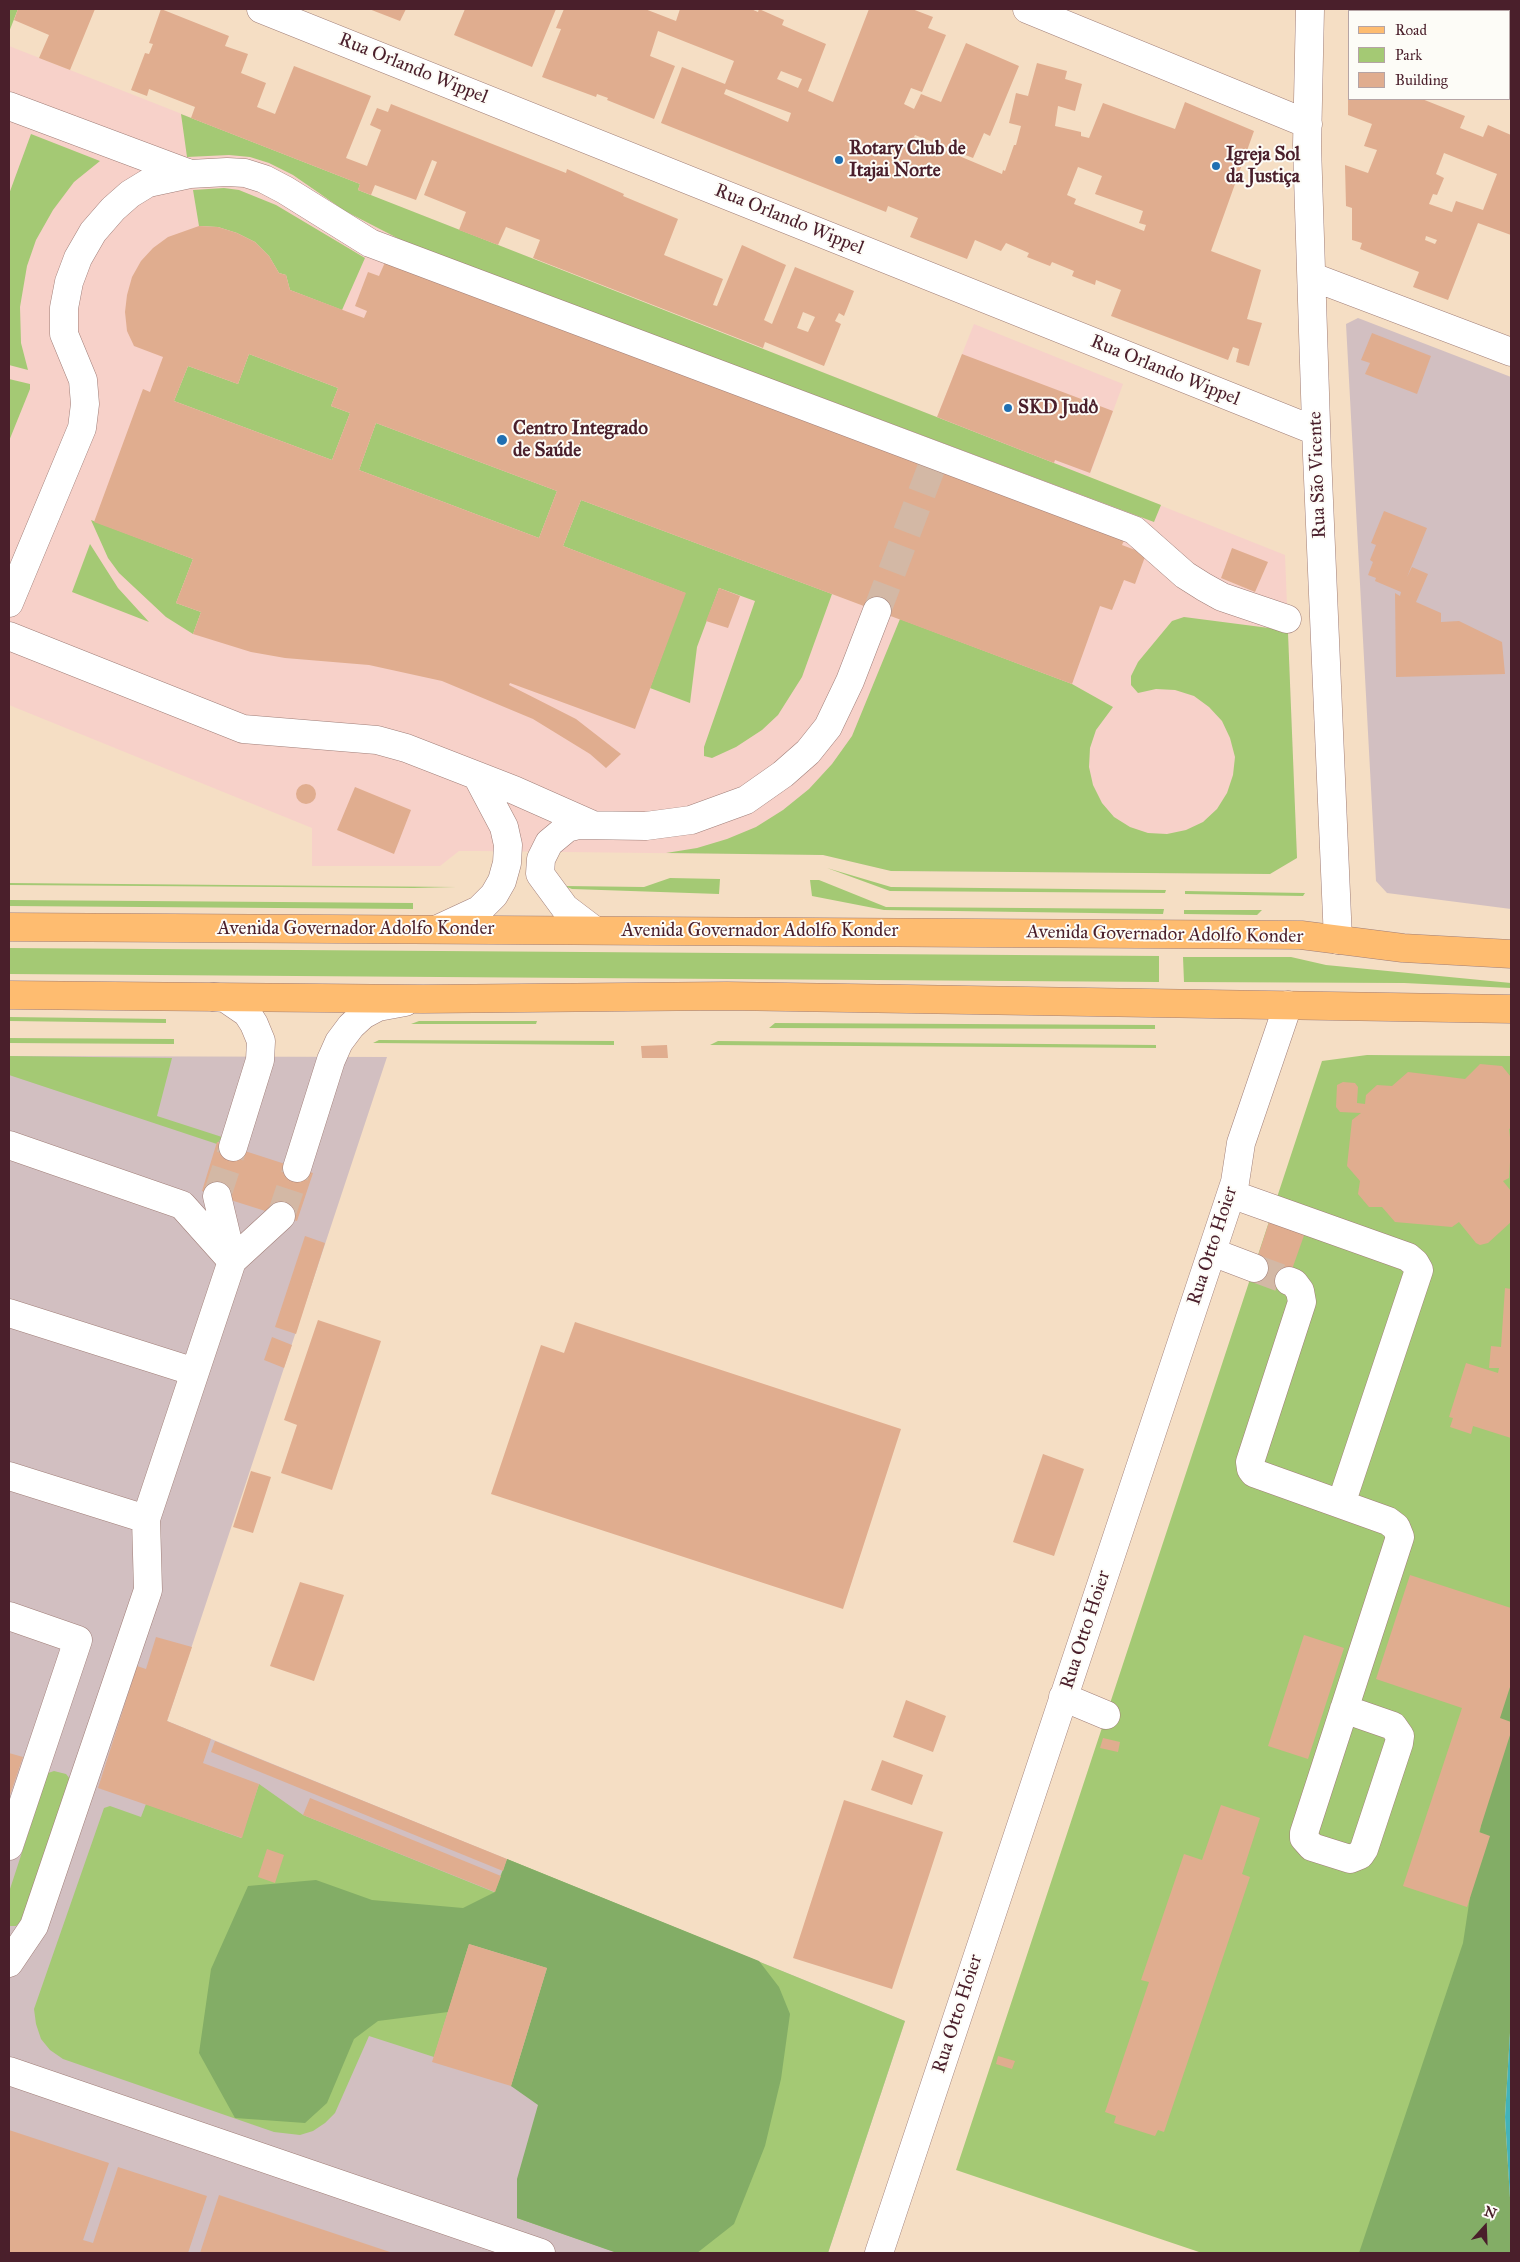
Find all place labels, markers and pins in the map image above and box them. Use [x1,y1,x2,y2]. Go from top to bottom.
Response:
place label: Rotary Club de Itajai Norte [849,138,966,182]
place label: Igreja Sol da Justiça [1226,144,1300,188]
marker: Rotary Club de Itajai Norte [833,154,845,166]
marker: Igreja Sol da Justiça [1210,160,1222,172]
place label: SKD Judô [1018,397,1098,419]
marker: SKD Judô [1002,402,1014,414]
place label: Centro Integrado de Saúde [513,418,648,462]
marker: Centro Integrado de Saúde [495,433,509,447]

